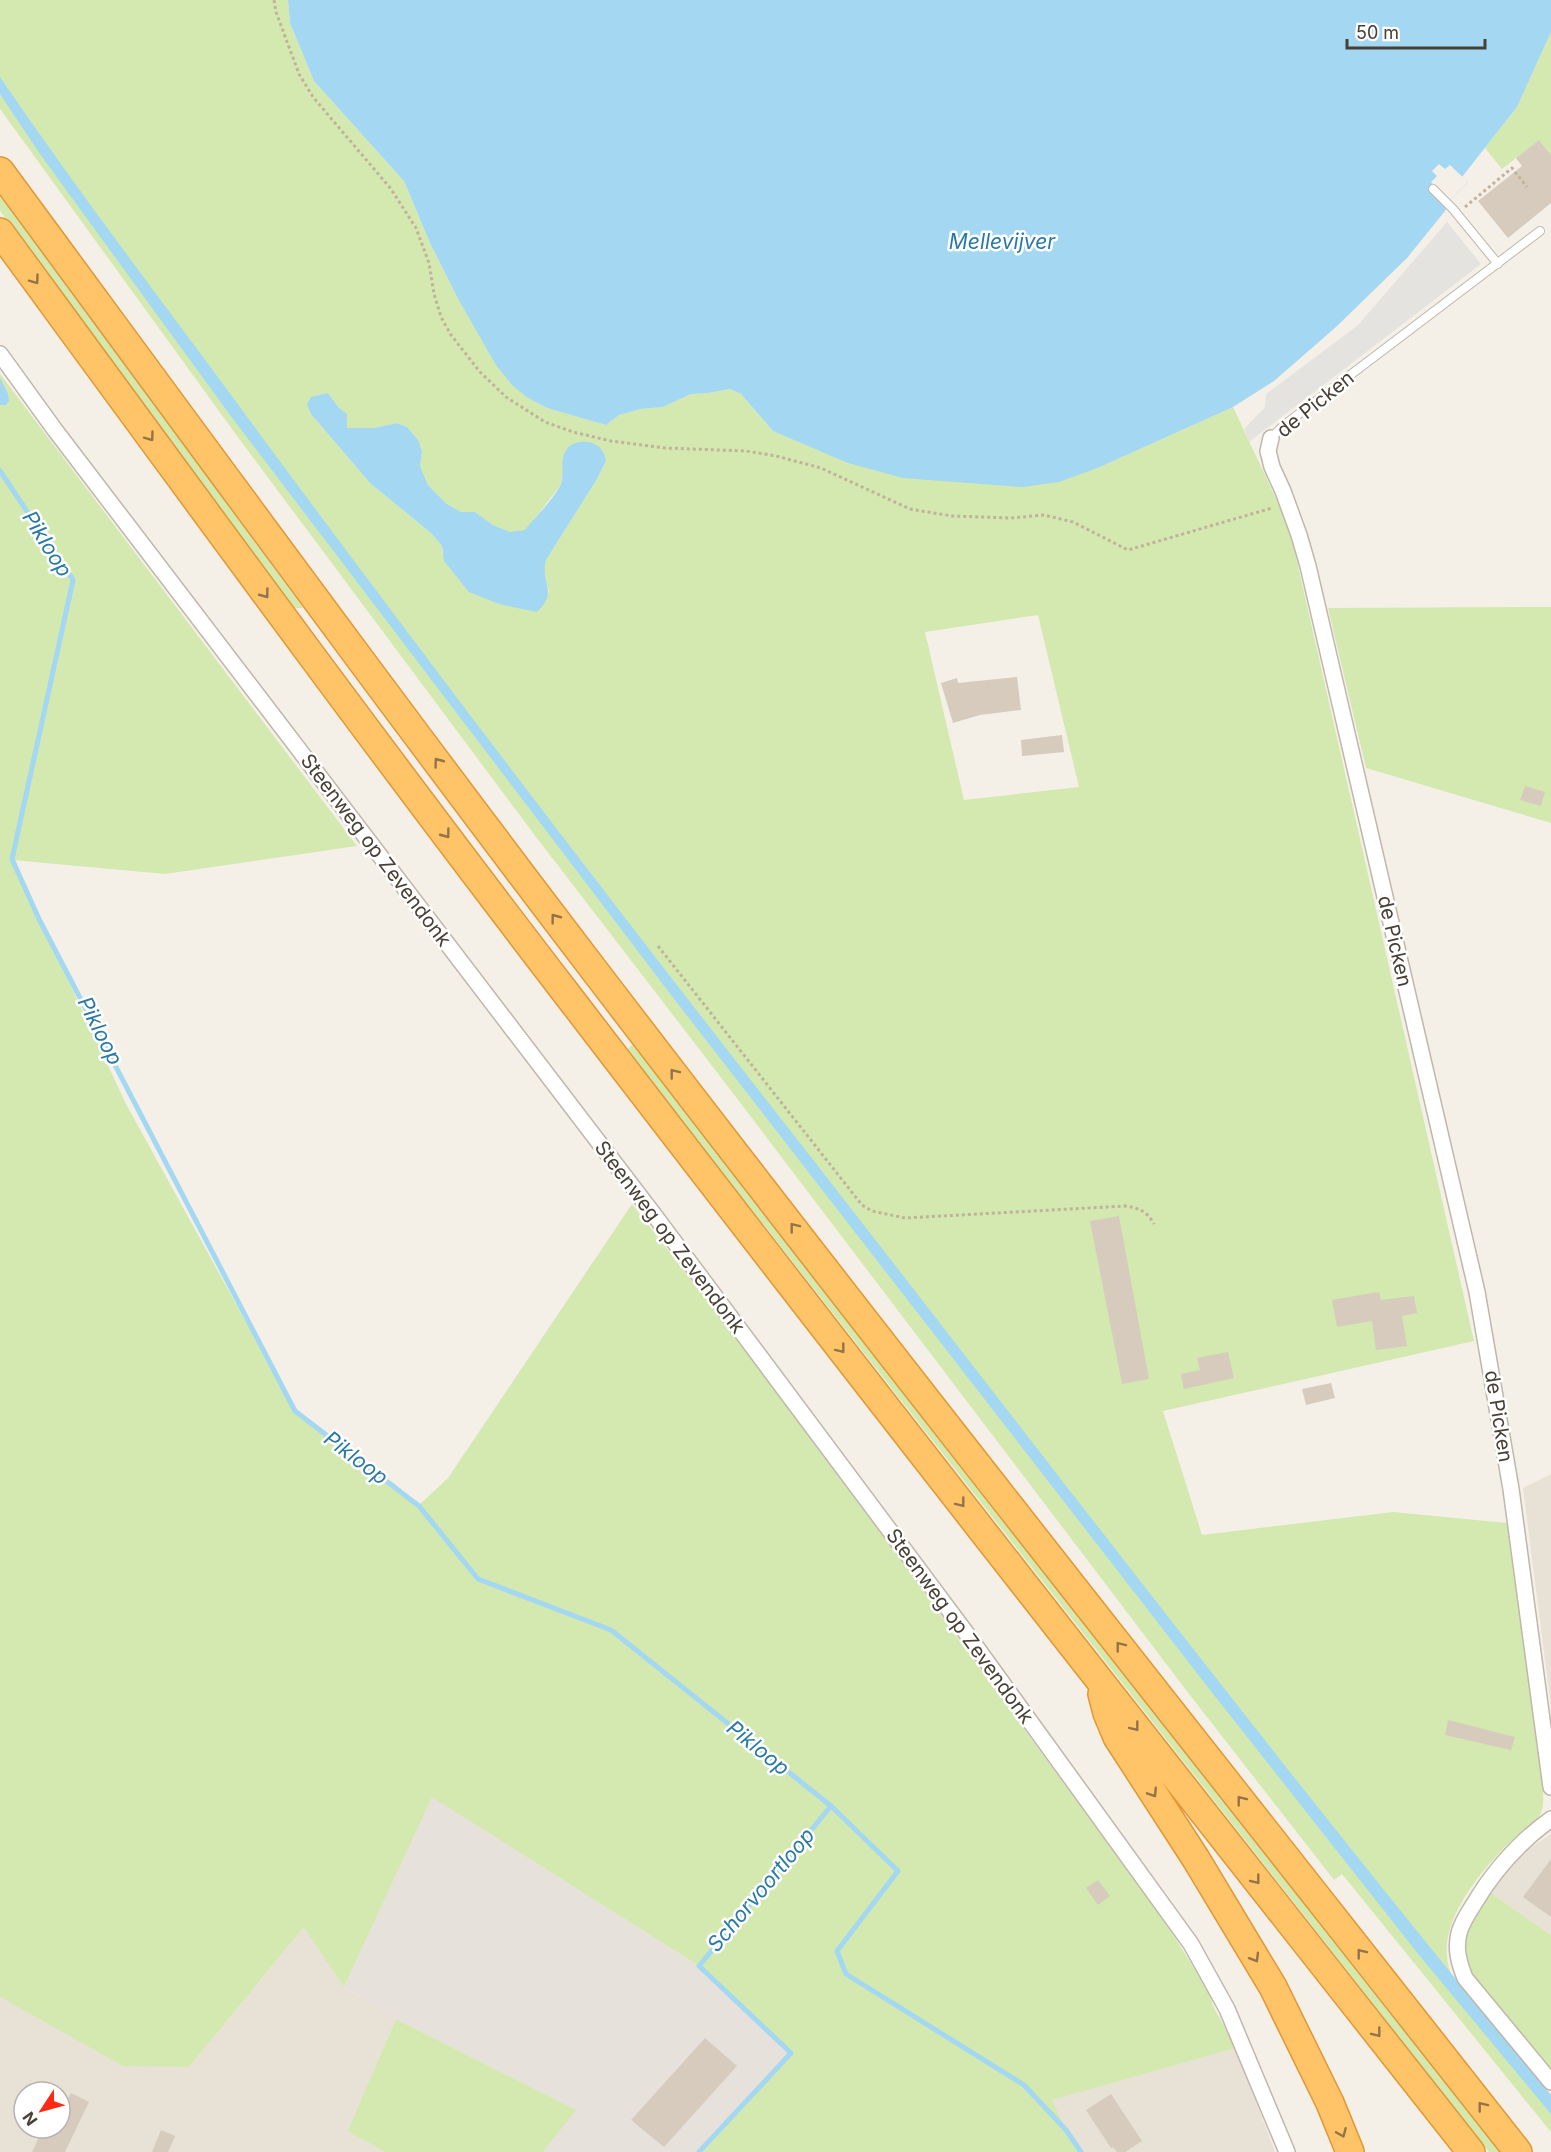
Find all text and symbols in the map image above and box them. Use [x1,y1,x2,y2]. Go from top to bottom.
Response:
scale bar [1347,12,1485,50]
text: 50 m [1356,22,1399,43]
water label: Mellevijver [949,229,1056,254]
one-way arrow [27,273,38,284]
street label: de Picken [1271,366,1359,442]
one-way arrow [142,431,153,442]
water label: Pikloop [17,506,77,581]
one-way arrow [258,588,269,599]
street label: Steenweg op Zevendonk [296,749,456,951]
one-way arrow [435,758,446,769]
one-way arrow [438,827,449,838]
street label: de Picken [1373,893,1417,989]
one-way arrow [552,914,563,925]
water label: Pikloop [73,992,128,1069]
one-way arrow [671,1069,682,1080]
street label: Steenweg op Zevendonk [590,1136,750,1338]
one-way arrow [790,1223,801,1234]
one-way arrow [834,1342,845,1353]
street label: de Picken [1480,1368,1518,1464]
water label: Pikloop [320,1426,393,1490]
one-way arrow [953,1496,964,1507]
street label: Steenweg op Zevendonk [881,1524,1039,1728]
one-way arrow [1117,1642,1128,1653]
water label: Pikloop [722,1715,795,1780]
one-way arrow [1128,1720,1139,1731]
one-way arrow [1146,1786,1157,1797]
one-way arrow [1237,1795,1248,1806]
water label: Schorvoortloop [702,1823,820,1957]
one-way arrow [1249,1873,1260,1884]
one-way arrow [1358,1949,1369,1960]
one-way arrow [1248,1952,1260,1962]
one-way arrow [1369,2026,1380,2037]
north arrow [12,2080,72,2140]
one-way arrow [1479,2102,1490,2113]
text: N [18,2108,42,2130]
one-way arrow [1335,2127,1347,2138]

